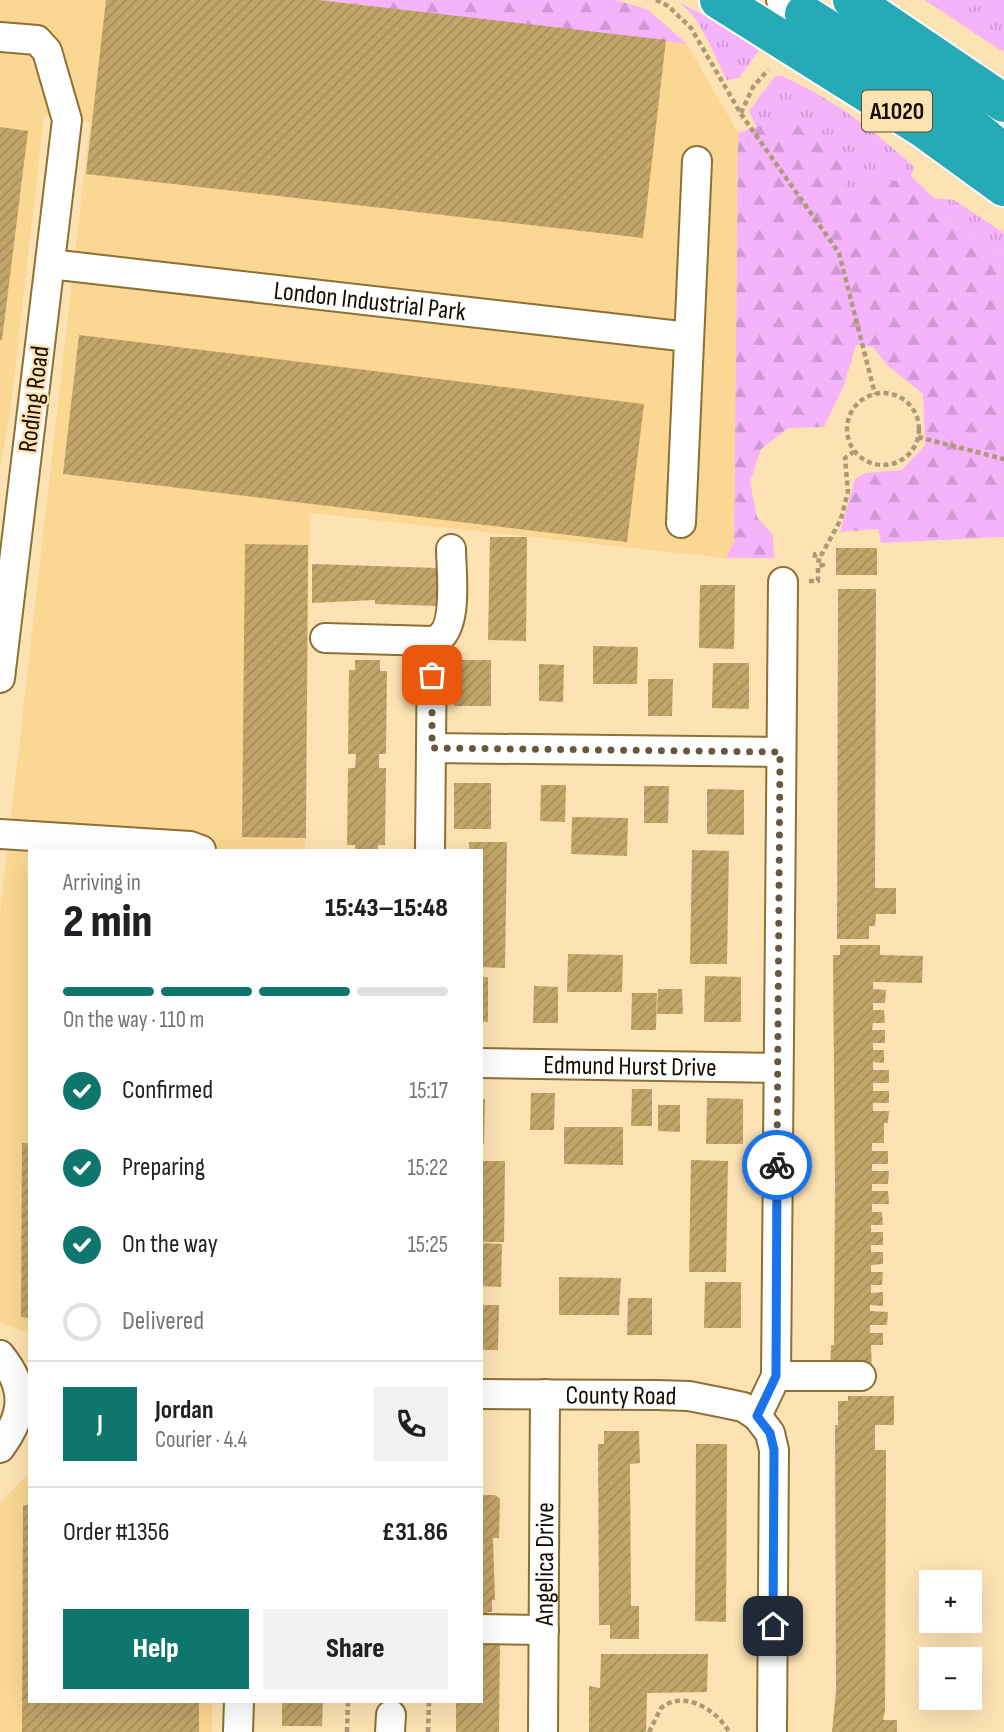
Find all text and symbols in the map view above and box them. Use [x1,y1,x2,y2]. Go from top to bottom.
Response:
road number: A1020 [862,90,932,132]
street label: London Industrial Park [272,276,467,328]
street label: Roding Road [13,344,56,454]
pin [402,645,462,705]
icon: bag [413,656,451,694]
text: Arriving in [63,869,141,897]
text: 15:43–15:48 [325,893,448,924]
text: 2 min [63,895,152,950]
text: On the way · 110 m [63,1006,204,1034]
street label: Edmund Hurst Drive [543,1050,717,1084]
icon: check [63,1072,101,1110]
text: Confirmed [122,1075,213,1106]
text: 15:17 [409,1077,448,1105]
courier [742,1130,812,1200]
icon: bike [758,1146,796,1184]
icon: check [63,1149,101,1187]
text: Preparing [122,1152,205,1183]
text: 15:22 [407,1154,448,1182]
icon: check [63,1226,101,1264]
text: On the way [122,1229,218,1260]
text: 15:25 [408,1231,448,1259]
text: Delivered [122,1306,204,1337]
street label: County Road [565,1380,677,1413]
button: phone [374,1387,448,1461]
text: Jordan [155,1395,213,1426]
text: J [97,1409,103,1440]
text: Courier · 4.4 [155,1426,247,1454]
street label: Angelica Drive [530,1502,561,1627]
text: Order #1356 [63,1517,169,1548]
text: £31.86 [382,1517,448,1548]
map controls [919,1570,982,1710]
button: + [919,1570,982,1633]
pin [743,1596,803,1656]
icon: home [754,1607,792,1645]
button: Help [63,1609,249,1689]
button: Share [263,1609,448,1689]
button: − [919,1647,982,1710]

